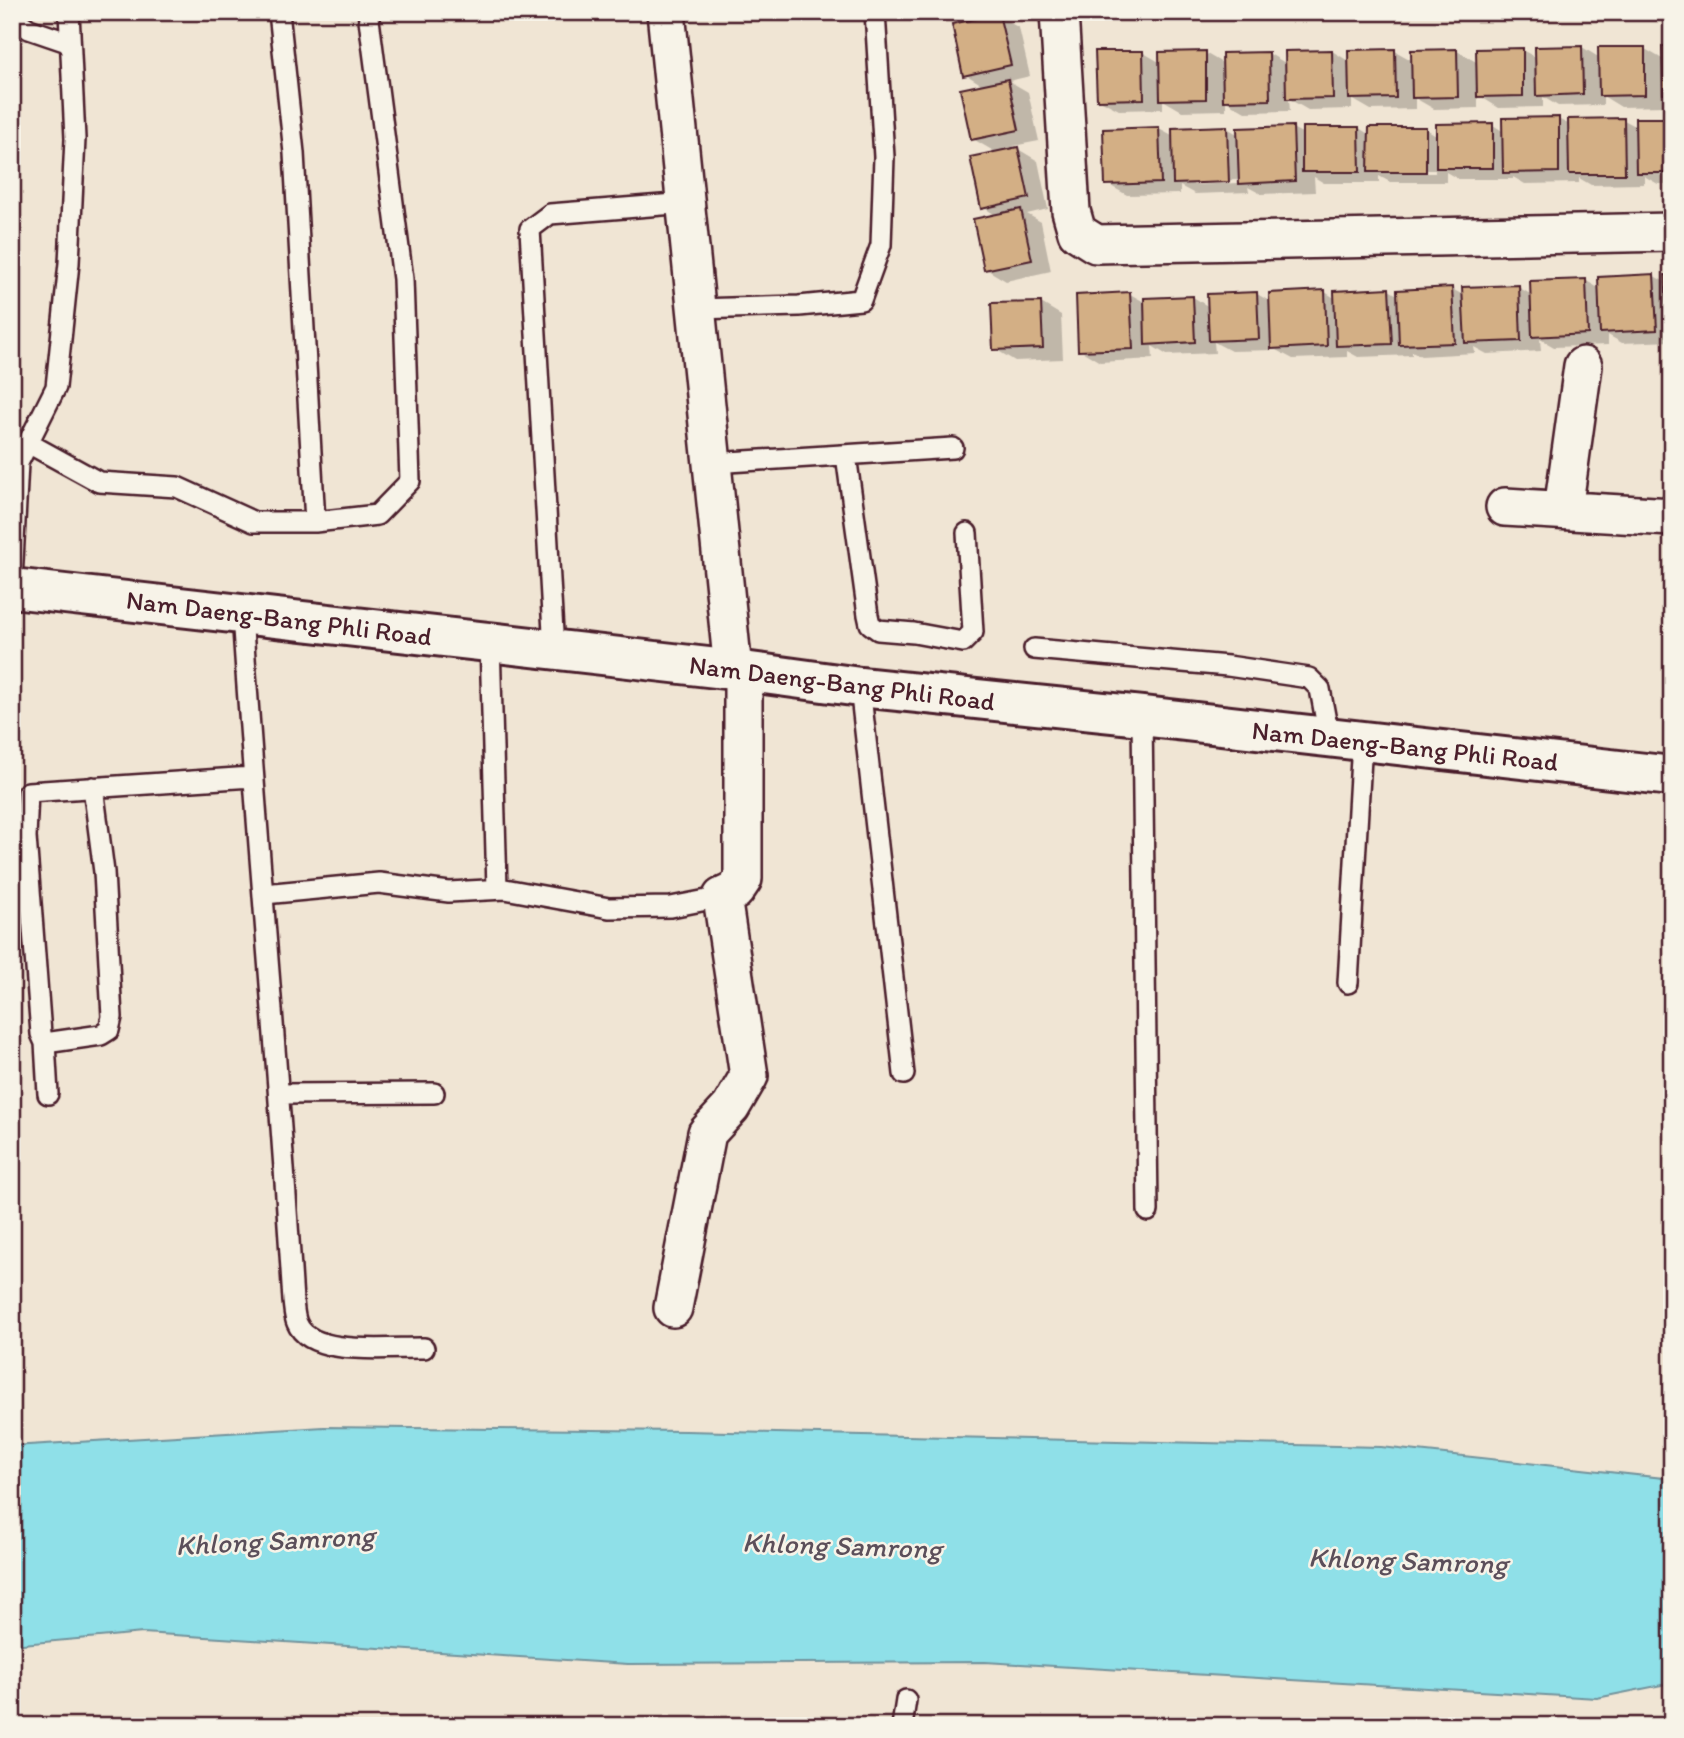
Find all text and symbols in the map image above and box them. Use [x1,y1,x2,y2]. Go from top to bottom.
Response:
street label: Nam Daeng-Bang Phli Road [124,583,434,653]
street label: Nam Daeng-Bang Phli Road [687,648,997,718]
street label: Nam Daeng-Bang Phli Road [1250,714,1560,778]
water label: Khlong Samrong [175,1518,379,1562]
water label: Khlong Samrong [742,1525,946,1566]
water label: Khlong Samrong [1308,1540,1512,1581]

